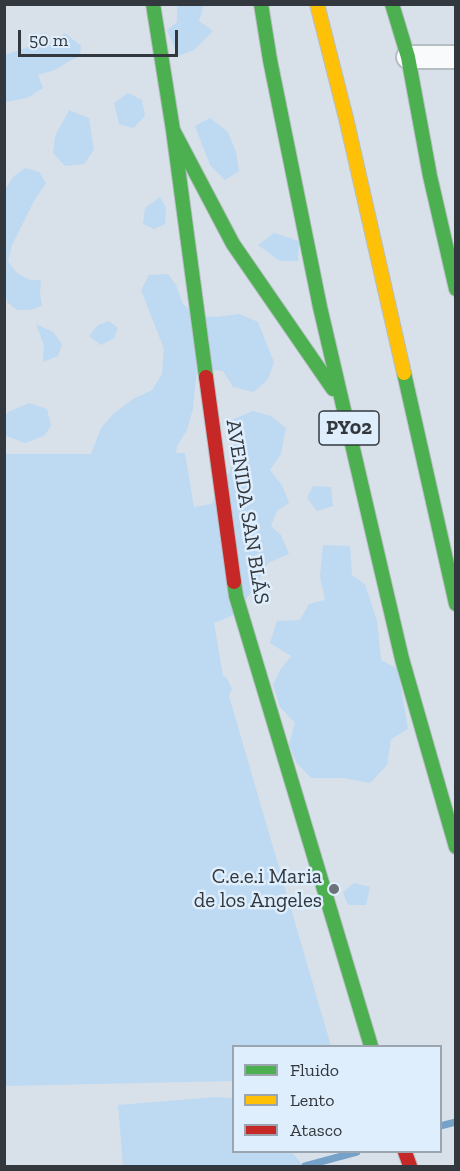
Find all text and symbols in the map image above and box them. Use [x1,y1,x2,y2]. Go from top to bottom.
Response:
scale bar [21,18,182,56]
text: 50 m [29,29,68,51]
road number: PY02 [319,411,379,445]
street label: AVENIDA SAN BLÁS [220,418,274,606]
place label: C.e.e.i Maria de los Angeles [194,864,322,914]
marker: C.e.e.i Maria de los Angeles [327,882,341,896]
legend [232,1045,442,1153]
text: Fluido [290,1059,339,1081]
text: Lento [290,1089,335,1111]
text: Atasco [290,1119,342,1141]

